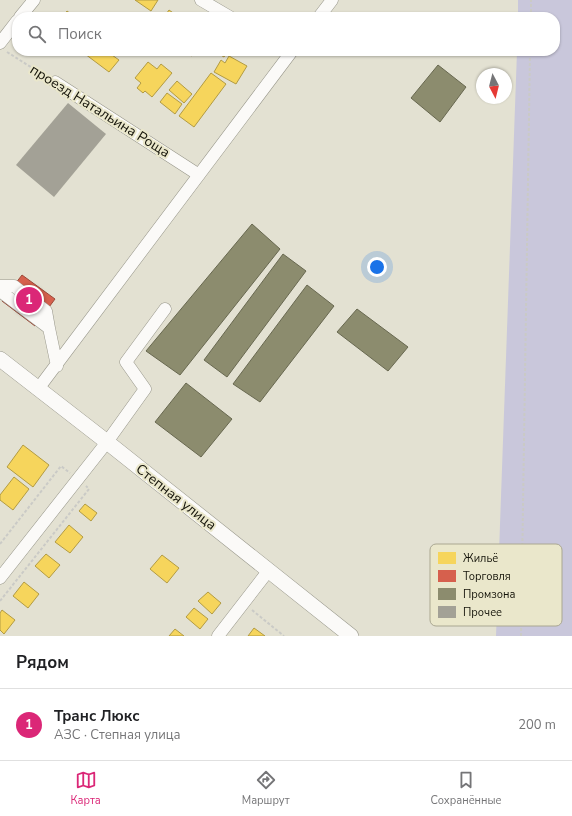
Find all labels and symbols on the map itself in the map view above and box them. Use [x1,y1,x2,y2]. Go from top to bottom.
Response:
street label: проезд Натальина Роща [26,60,174,162]
north arrow [476,68,512,104]
your location [367,257,387,277]
pin: 1 [16,285,42,315]
street label: Степная улица [132,460,220,534]
legend [430,544,562,626]
text: Жильё [463,551,498,566]
text: Торговля [463,569,511,584]
text: Промзона [463,587,515,602]
text: Прочее [463,605,502,620]

